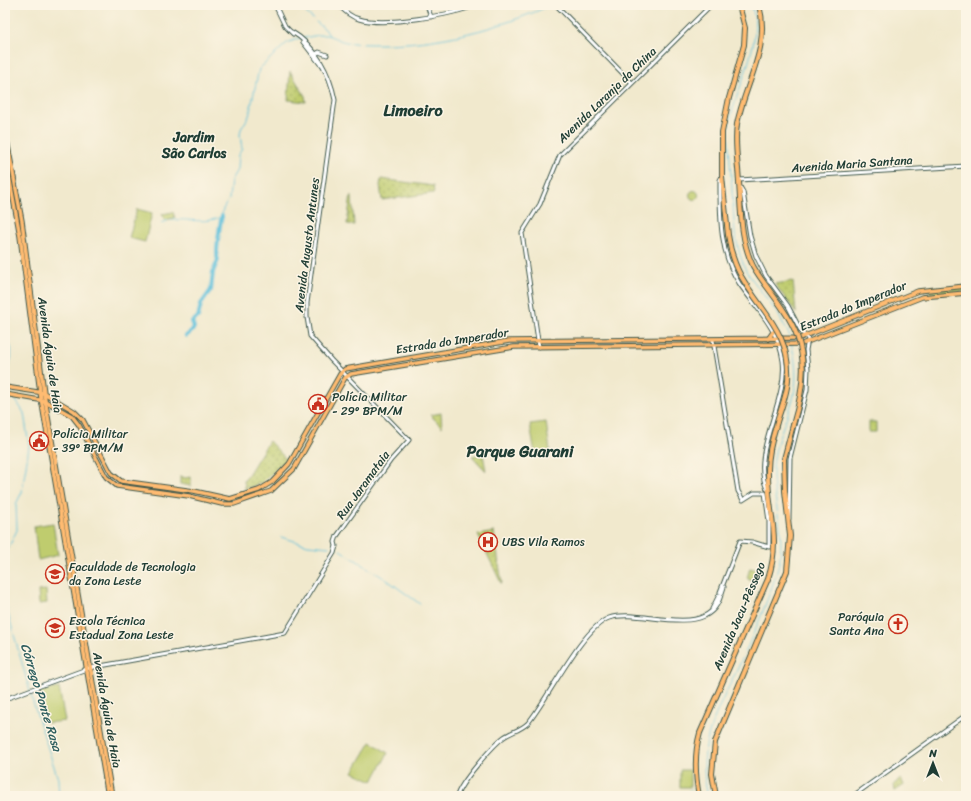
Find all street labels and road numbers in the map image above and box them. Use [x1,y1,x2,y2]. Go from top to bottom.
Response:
street label: Avenida Laranja da China [551,41,662,149]
street label: Avenida Maria Santana [790,149,913,179]
street label: Avenida Augusto Antunes [288,176,326,314]
street label: Estrada do Imperador [796,274,911,338]
street label: Avenida Águia de Haia [31,294,69,415]
street label: Estrada do Imperador [394,321,511,361]
street label: Rua Jaramataia [330,445,396,524]
street label: Avenida Jacu-Pêssego [706,558,772,675]
street label: Avenida Águia de Haia [86,649,128,770]

